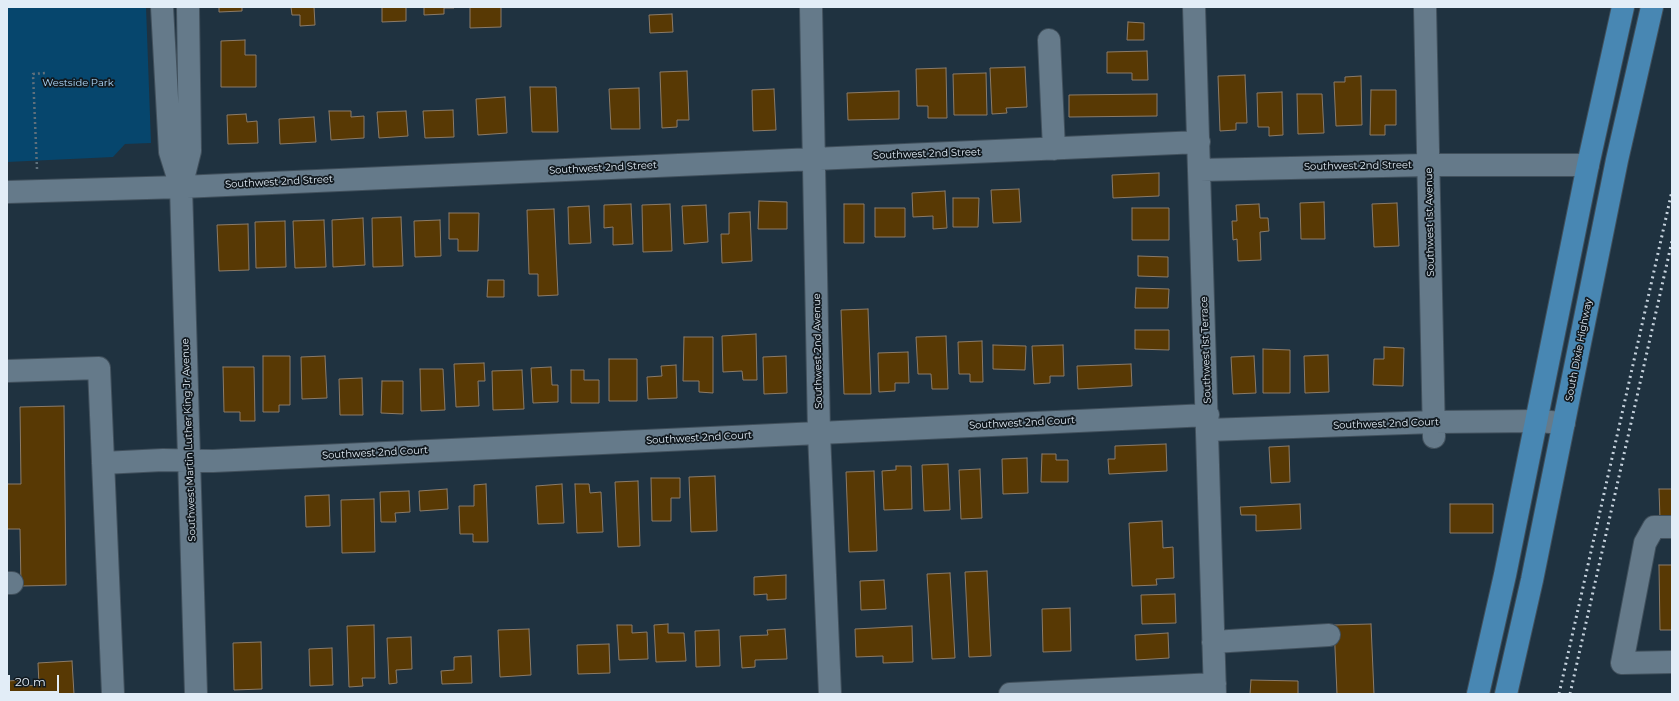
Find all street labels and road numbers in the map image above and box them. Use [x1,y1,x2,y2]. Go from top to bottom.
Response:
street label: Southwest 2nd Street [873,146,981,162]
street label: Southwest 2nd Street [549,159,657,177]
street label: Southwest 2nd Street [1304,159,1412,173]
street label: Southwest 1st Avenue [1423,167,1437,277]
street label: Southwest 2nd Street [225,173,333,191]
street label: Southwest 2nd Avenue [811,293,825,409]
street label: Southwest 1st Terrace [1198,296,1214,404]
street label: South Dixie Highway [1563,298,1595,402]
street label: Southwest Martin Luther King Jr Avenue [179,338,199,542]
street label: Southwest 2nd Court [969,414,1075,432]
street label: Southwest 2nd Court [1333,416,1439,432]
street label: Southwest 2nd Court [646,429,752,447]
street label: Southwest 2nd Court [322,444,428,462]

